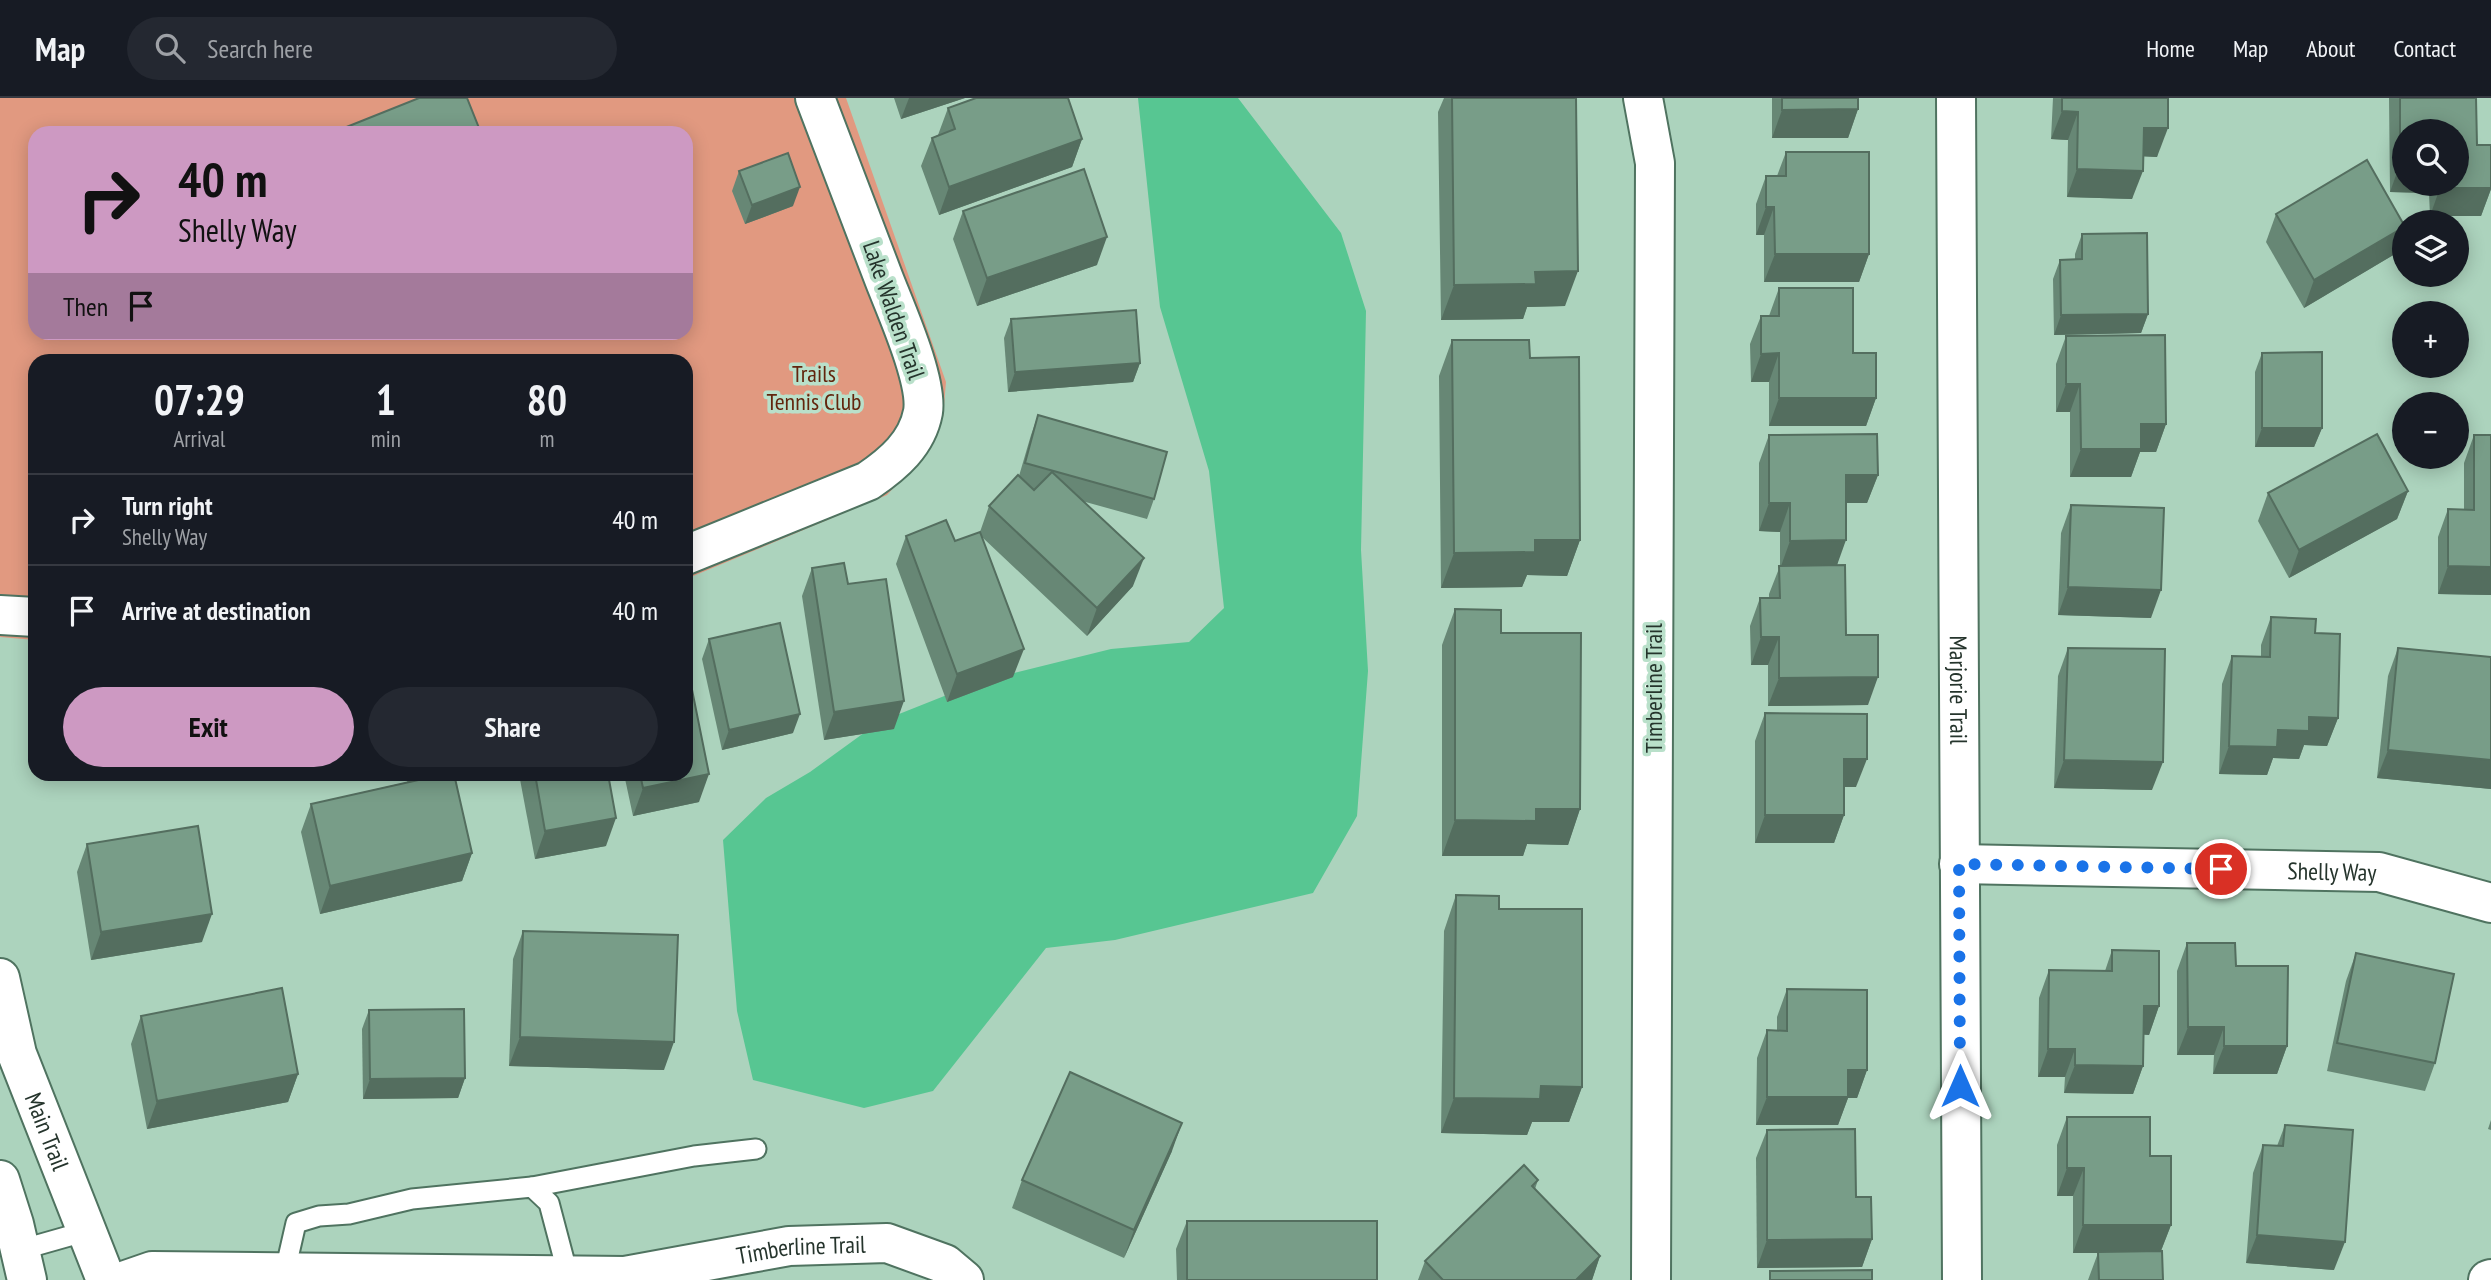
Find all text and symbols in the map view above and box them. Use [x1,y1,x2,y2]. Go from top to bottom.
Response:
search box [127,17,617,80]
text: Map [35,27,85,70]
icon: search [151,29,189,67]
text: Search here [207,32,313,65]
text: Home [2146,33,2195,64]
text: Map [2233,33,2268,64]
text: About [2306,33,2355,64]
text: Contact [2393,33,2456,64]
map controls [2392,119,2469,469]
button: search [2392,119,2469,196]
text: 40 m [178,147,267,211]
icon: right [63,154,154,245]
text: Shelly Way [178,209,297,251]
button: layers [2392,210,2469,287]
street label: Lake Walden Trail [856,237,932,384]
icon: arrive [122,287,160,325]
text: Then [63,290,108,323]
button: + [2392,301,2469,378]
park label: Trails Tennis Club [766,358,862,417]
text: 07:29 [154,372,245,427]
text: 1 [376,372,396,427]
text: 80 [527,372,567,427]
button: − [2392,392,2469,469]
text: Arrival [173,424,225,453]
text: min [371,424,401,453]
text: m [539,424,554,453]
text: Turn right [122,489,213,522]
icon: right [63,501,101,539]
text: 40 m [612,503,658,536]
text: Shelly Way [122,522,207,551]
icon: arrive [63,592,101,630]
text: Arrive at destination [122,594,311,627]
text: 40 m [612,594,658,627]
street label: Timberline Trail [1638,623,1669,753]
street label: Marjorie Trail [1943,635,1975,745]
button: Exit [63,687,354,767]
button: Share [368,687,658,767]
pin [2191,839,2251,899]
icon: arrive [2202,850,2240,888]
street label: Shelly Way [2287,855,2377,887]
position arrow [1923,1049,1997,1123]
street label: Main Trail [18,1088,77,1175]
street label: Timberline Trail [734,1228,867,1271]

